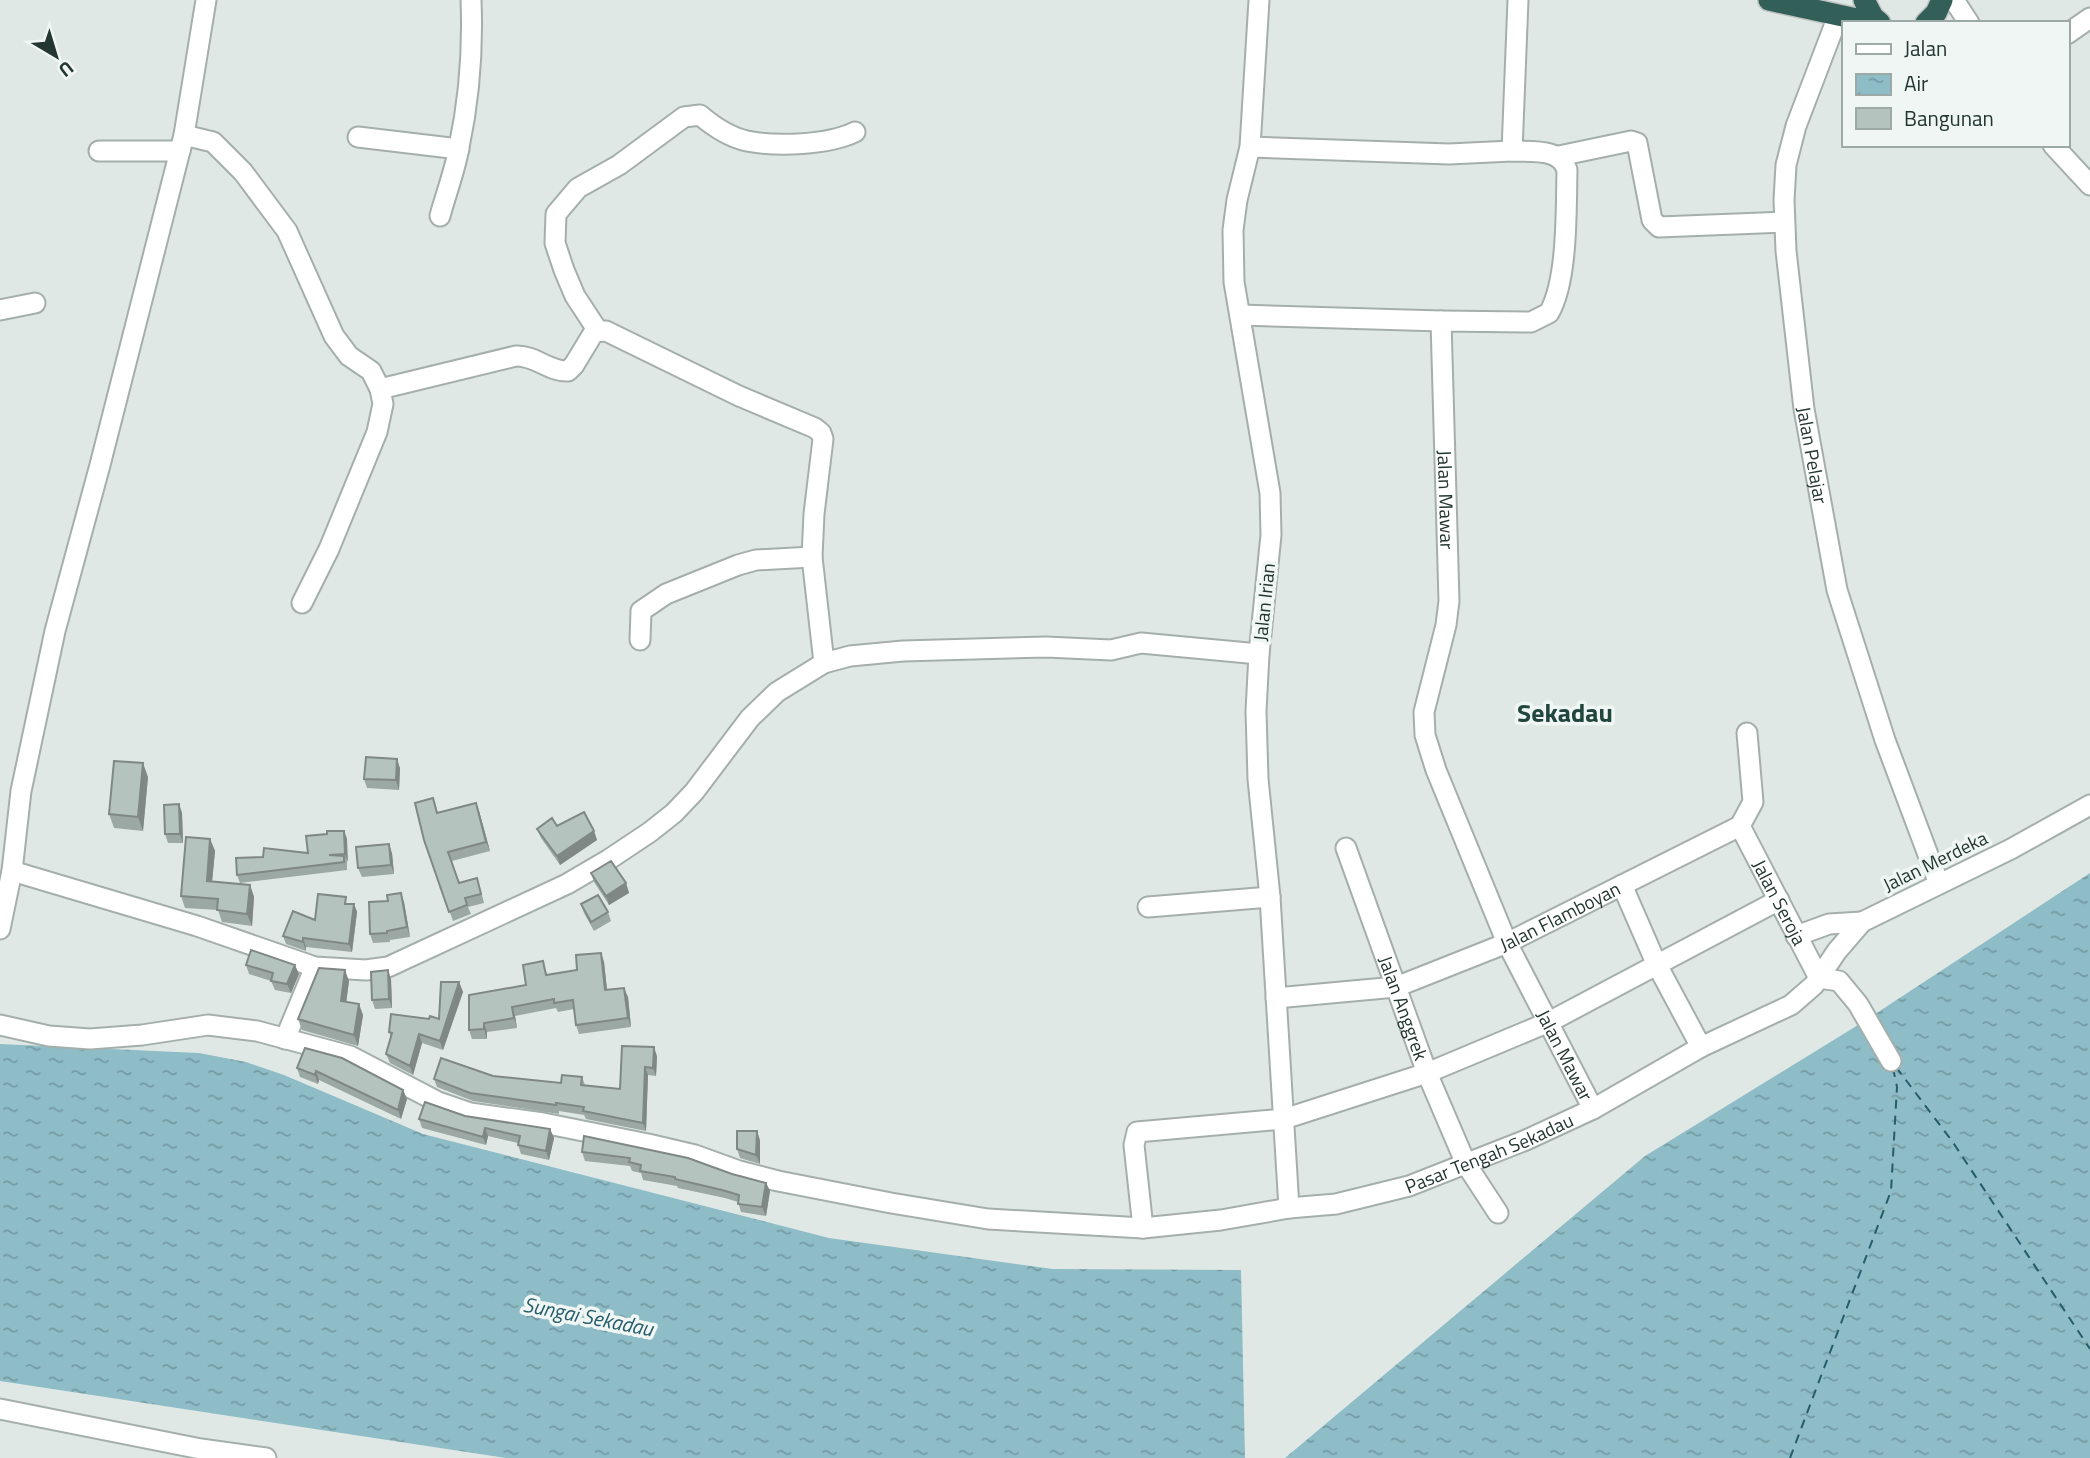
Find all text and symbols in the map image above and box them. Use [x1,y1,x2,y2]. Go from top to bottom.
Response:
north arrow [21,21,91,91]
legend [1842,21,2069,147]
text: Jalan [1904,32,1947,64]
text: U [53,55,81,85]
text: Air [1904,67,1928,99]
text: Bangunan [1904,102,1994,134]
street label: Jalan Pelajar [1790,404,1836,506]
street label: Jalan Mawar [1431,450,1463,550]
street label: Jalan Irian [1245,561,1282,642]
district label: Sekadau [1517,693,1613,732]
street label: Jalan Merdeka [1878,822,1992,898]
street label: Jalan Seroja [1746,854,1815,951]
street label: Jalan Flamboyan [1495,874,1625,959]
street label: Jalan Anggrek [1372,951,1436,1064]
street label: Jalan Mawar [1530,1004,1601,1106]
street label: Pasar Tengah Sekadau [1400,1105,1578,1200]
water label: Sungai Sekadau [520,1288,657,1345]

